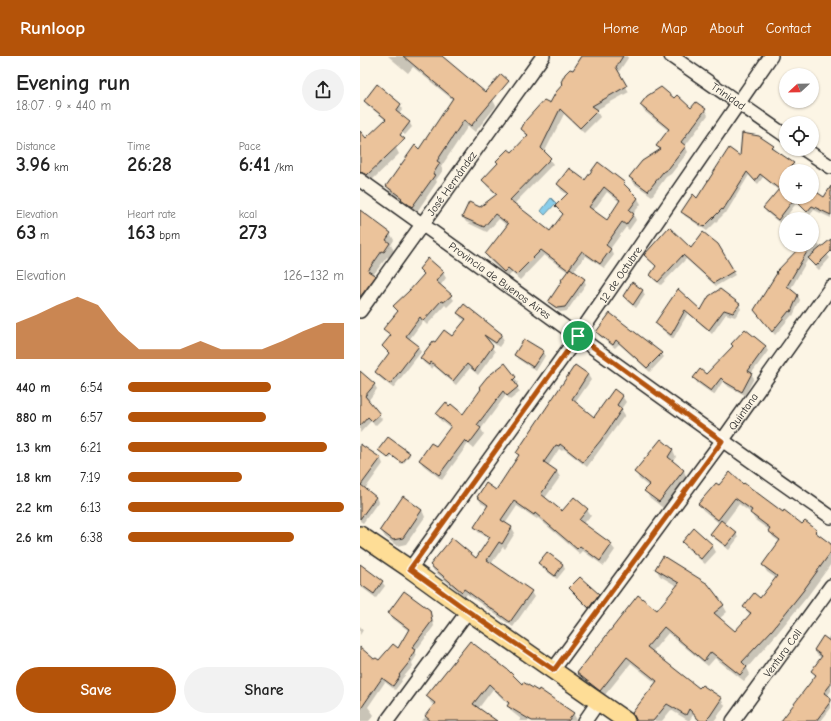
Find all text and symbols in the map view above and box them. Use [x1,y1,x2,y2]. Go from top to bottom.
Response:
text: Runloop [20,17,85,39]
text: Home [603,20,639,37]
text: Map [661,20,687,37]
text: About [709,20,744,37]
text: Contact [766,20,811,37]
north arrow [779,68,819,108]
map controls [779,68,819,252]
button: share [302,69,344,111]
text: Evening run [16,70,130,96]
street label: Trinidad [709,80,748,113]
text: 18:07 · 9 × 440 m [16,98,111,113]
button: locate [779,116,819,156]
text: Distance [16,140,55,153]
text: Time [127,140,150,153]
text: Pace [239,140,261,153]
street label: José Hernández [424,149,480,219]
text: 3.96 [16,153,50,176]
text: 26:28 [127,153,172,176]
text: 6:41 [239,153,271,176]
text: km [50,161,69,174]
text: /km [271,161,293,174]
button: + [779,164,819,204]
text: Elevation [16,208,58,221]
text: Heart rate [127,208,176,221]
text: kcal [239,208,257,221]
button: − [779,212,819,252]
text: 63 [16,221,36,244]
text: 163 [127,221,156,244]
text: 273 [239,221,267,244]
text: m [36,229,49,242]
text: bpm [156,229,180,242]
street label: Provincia de Buenos Aires [446,239,554,322]
street label: 12 de Octubre [597,244,645,305]
text: Elevation [16,268,66,283]
text: 126–132 m [284,268,344,283]
pin [561,319,595,353]
icon: arrive [567,325,589,347]
text: 440 m [16,380,51,395]
text: 6:54 [80,380,103,395]
street label: Quintana [726,391,761,433]
text: 880 m [16,410,52,425]
text: 6:57 [80,410,103,425]
text: 1.3 km [16,440,51,455]
text: 6:21 [80,440,101,455]
text: 1.8 km [16,470,51,485]
text: 7:19 [80,470,101,485]
text: 2.2 km [16,500,53,515]
text: 6:13 [80,500,101,515]
text: 2.6 km [16,530,53,545]
text: 6:38 [80,530,103,545]
street label: Ventura Coll [761,627,805,680]
button: Save [16,667,176,713]
button: Share [184,667,344,713]

